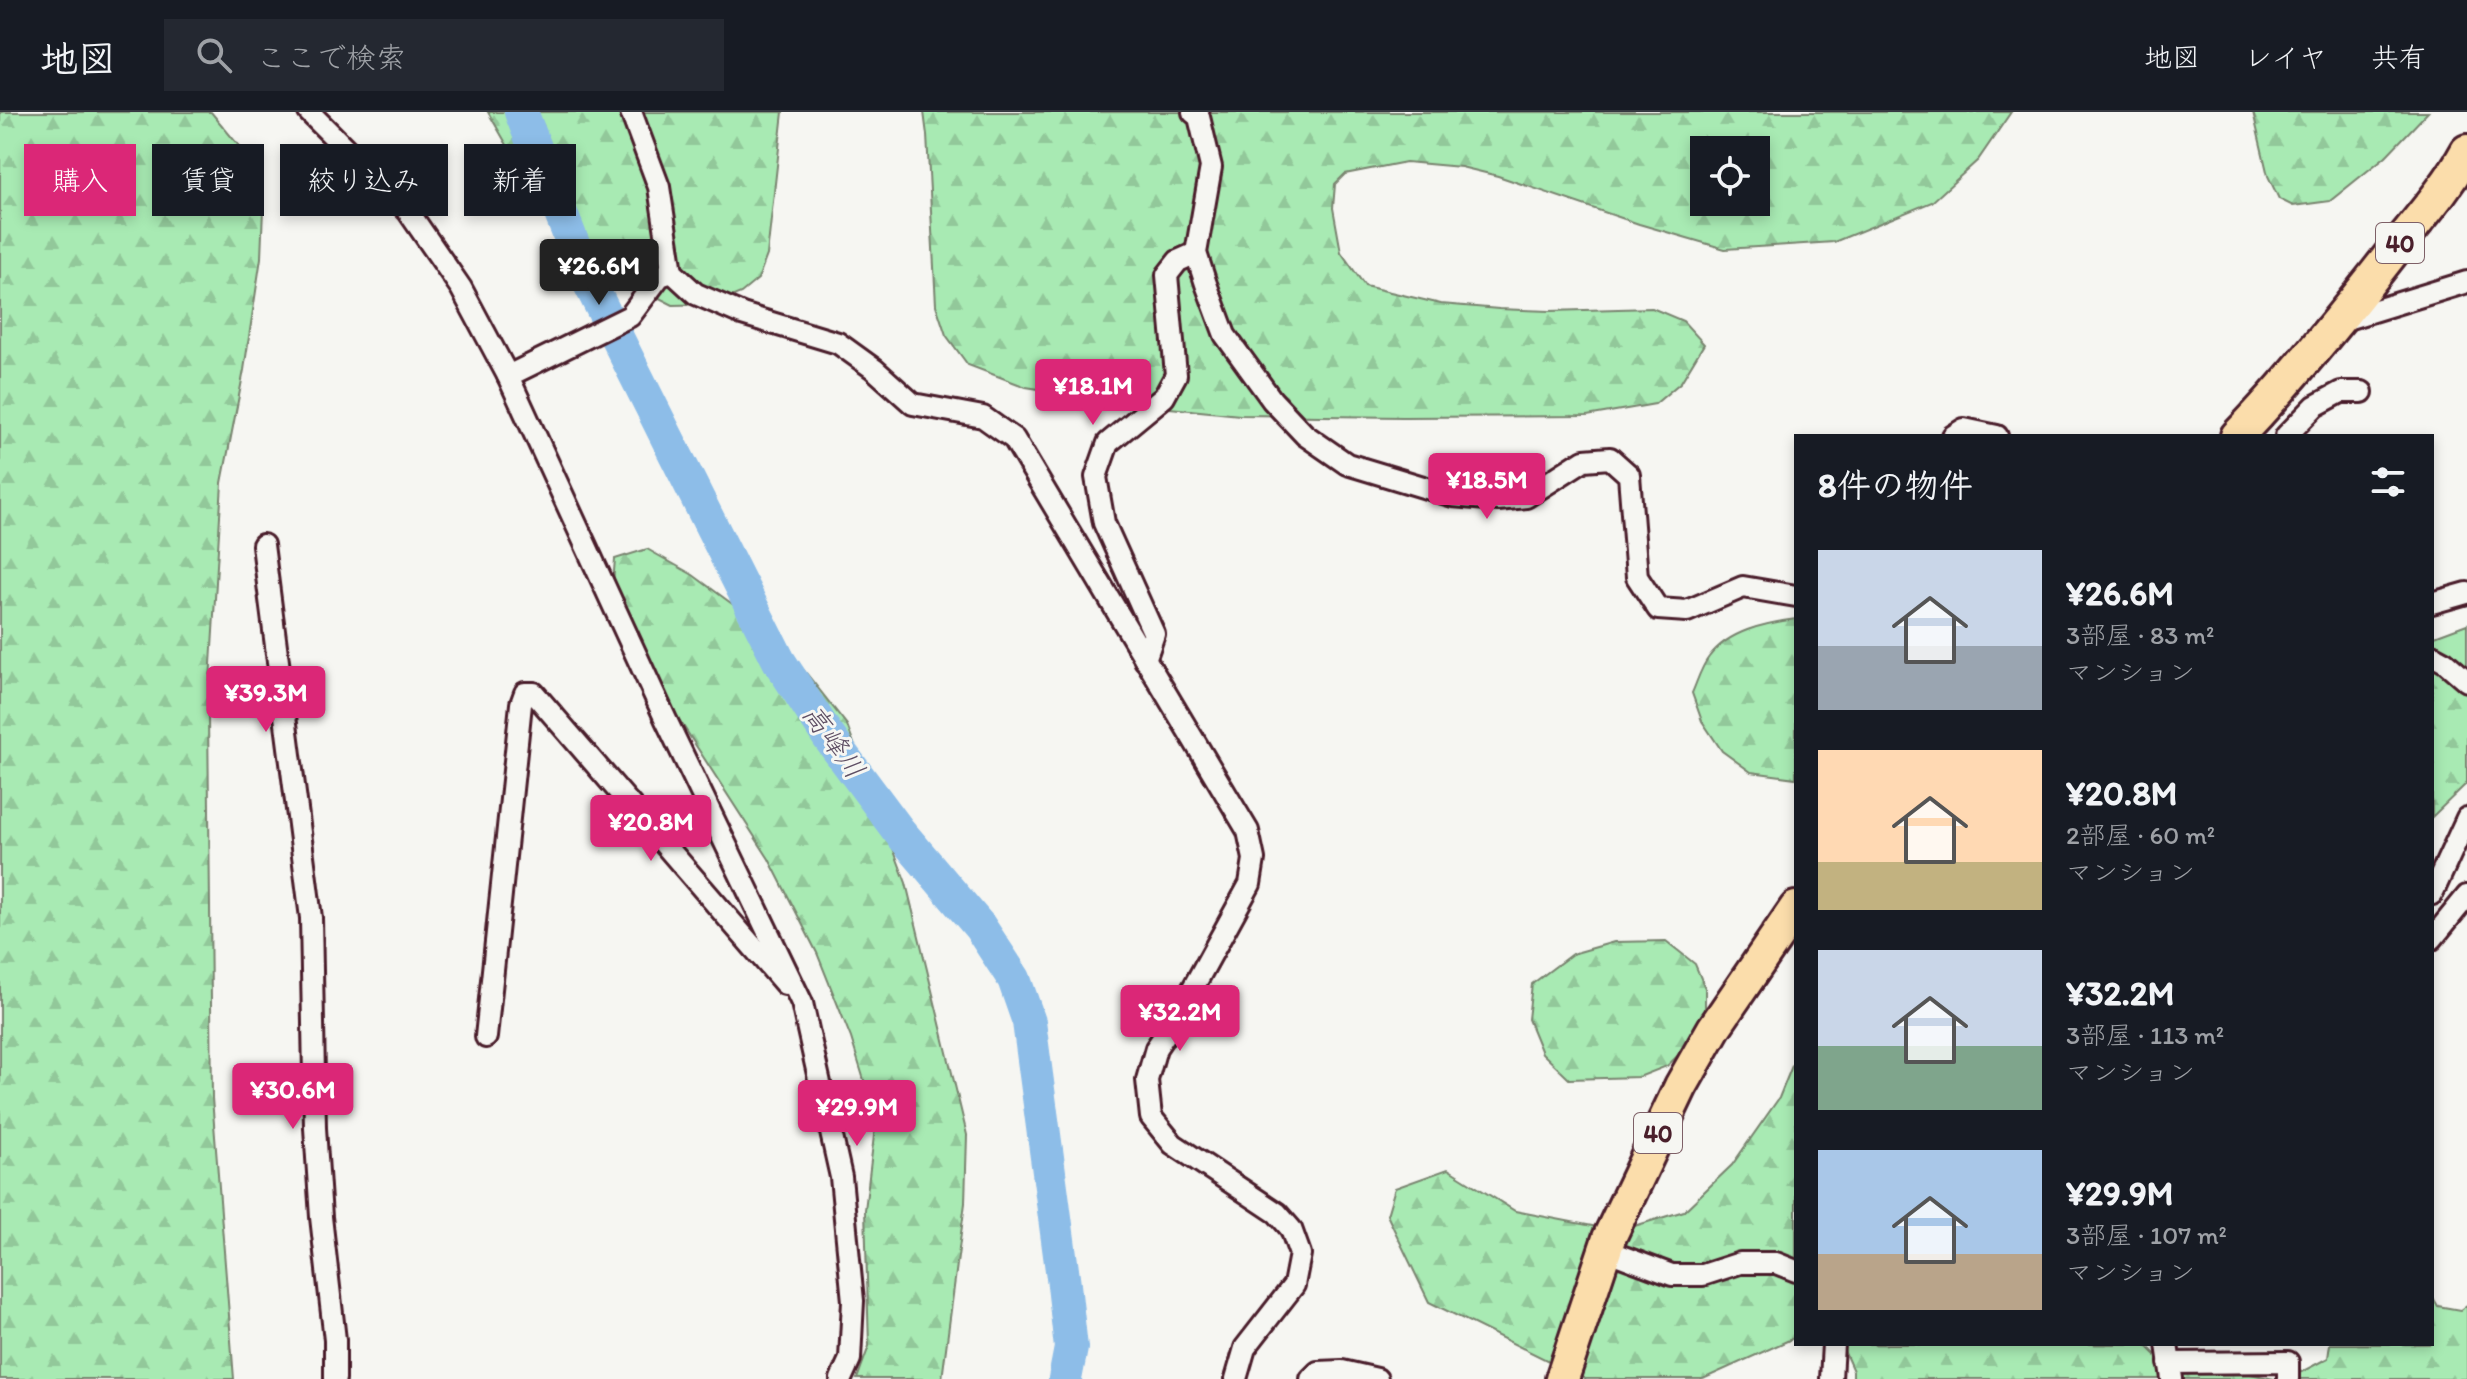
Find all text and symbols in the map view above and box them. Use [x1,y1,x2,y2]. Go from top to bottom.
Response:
search box [164,19,724,91]
icon: search [192,33,236,77]
text: 地図 [40,36,116,82]
text: ここで検索 [256,39,406,76]
text: 地図 [2144,40,2200,74]
text: レイヤ [2244,40,2327,74]
text: 共有 [2371,40,2427,74]
map controls [1690,136,1770,216]
button: locate [1690,136,1770,216]
chip: 購入 [24,144,136,216]
chip: 賃貸 [152,144,264,216]
chip: 絞り込み [280,144,448,216]
chip: 新着 [464,144,576,216]
road number: 40 [2376,223,2424,263]
pin: ¥26.6M [534,239,664,307]
text: ¥26.6M [558,249,640,281]
pin: ¥18.1M [1028,359,1158,427]
text: ¥18.1M [1053,369,1133,401]
pin: ¥18.5M [1422,453,1552,521]
icon: filters [2366,460,2410,504]
text: ¥18.5M [1446,463,1528,495]
text: 8件の物件 [1818,465,1973,506]
text: ¥26.6M [2066,573,2174,614]
icon: home [1882,582,1978,678]
text: 3部屋 · 83 m² [2066,619,2214,651]
text: マンション [2066,656,2195,688]
pin: ¥39.3M [201,666,331,734]
text: ¥39.3M [224,676,308,708]
water label: 高峰川 [796,697,872,785]
text: ¥20.8M [2066,773,2178,814]
icon: home [1882,782,1978,878]
pin: ¥20.8M [586,795,716,863]
text: ¥20.8M [608,805,694,837]
text: 2部屋 · 60 m² [2066,819,2215,851]
text: マンション [2066,856,2195,888]
text: ¥32.2M [2066,973,2174,1014]
icon: home [1882,982,1978,1078]
pin: ¥32.2M [1115,985,1245,1053]
text: ¥32.2M [1139,995,1221,1027]
text: 3部屋 · 113 m² [2066,1019,2224,1051]
text: マンション [2066,1056,2195,1088]
pin: ¥30.6M [228,1063,358,1131]
text: ¥30.6M [250,1073,336,1105]
pin: ¥29.9M [792,1080,922,1148]
text: ¥29.9M [816,1090,898,1122]
road number: 40 [1634,1113,1682,1153]
text: ¥29.9M [2066,1173,2174,1214]
icon: home [1882,1182,1978,1278]
text: 3部屋 · 107 m² [2066,1219,2227,1251]
text: マンション [2066,1256,2195,1288]

